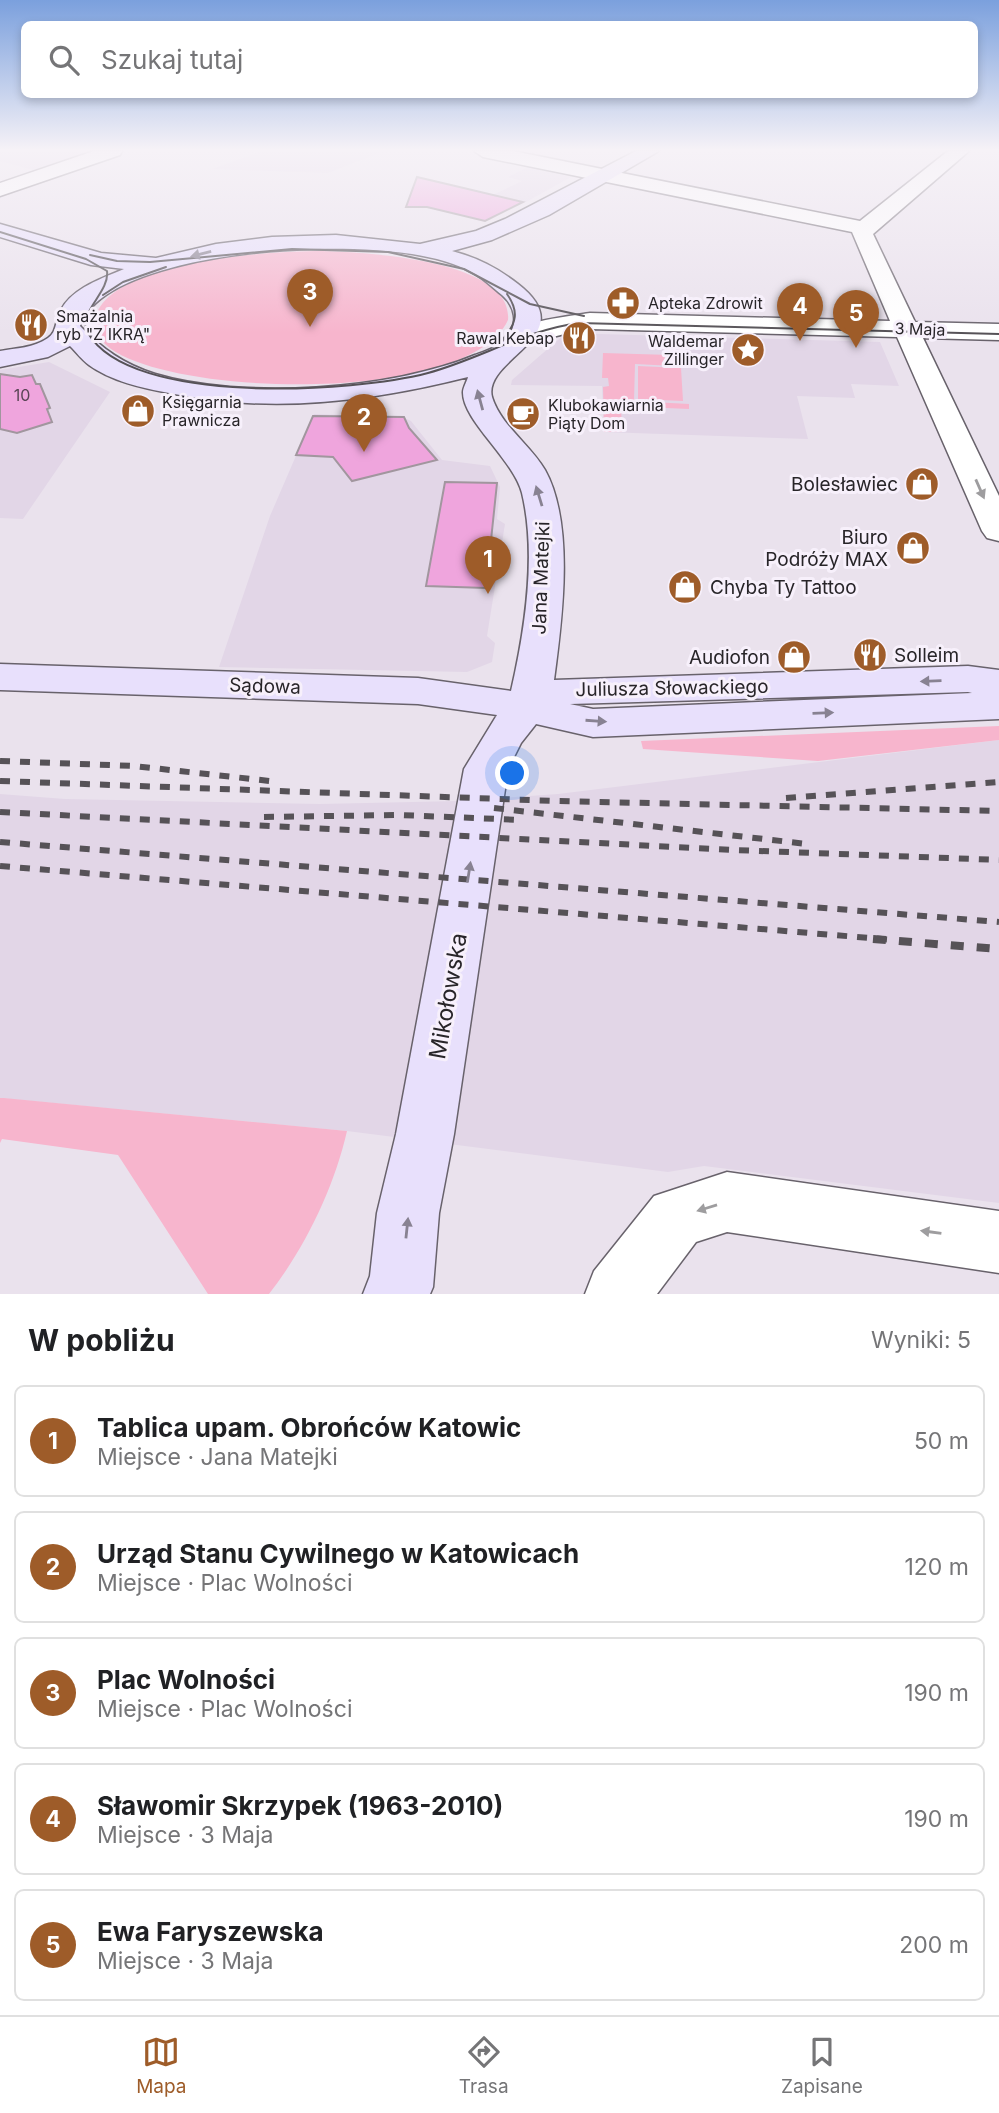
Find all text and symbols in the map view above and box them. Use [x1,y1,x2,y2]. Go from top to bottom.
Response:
search box [21,21,978,98]
icon: search [45,41,83,79]
text: Szukaj tutaj [101,44,243,75]
one-way arrow [190,249,212,260]
pin: 3 [287,269,333,327]
pin: 4 [777,283,823,341]
pharmacy icon: Apteka Zdrowit [604,284,642,322]
pin: 5 [833,290,879,348]
place label: Apteka Zdrowit [648,293,763,313]
restaurant icon: Smażalnia ryb "Z IKRĄ" [12,306,50,344]
place label: Smażalnia ryb "Z IKRĄ" [56,306,150,344]
street label: 3 Maja [894,318,946,340]
restaurant icon: Rawal Kebap [560,319,598,357]
place label: Rawal Kebap [456,328,554,348]
place label: Waldemar Zillinger [648,331,724,369]
place icon: Waldemar Zillinger [729,331,767,369]
house number: 10 [14,385,30,405]
one-way arrow [475,389,485,410]
shop icon: Księgarnia Prawnicza [119,392,157,430]
place label: Księgarnia Prawnicza [162,392,242,430]
pin: 2 [341,394,387,452]
cafe icon: Klubokawiarnia Piąty Dom [504,395,542,433]
place label: Klubokawiarnia Piąty Dom [548,395,664,433]
shop icon: Bolesławiec [903,465,941,503]
place label: Bolesławiec [791,473,898,496]
one-way arrow [974,479,986,499]
one-way arrow [533,485,544,506]
street label: Jana Matejki [528,521,554,635]
place label: Biuro Podróży MAX [765,526,888,571]
shop icon: Biuro Podróży MAX [894,529,932,567]
pin: 1 [465,536,511,594]
shop icon: Chyba Ty Tattoo [666,568,704,606]
place label: Chyba Ty Tattoo [710,576,857,599]
restaurant icon: Solleim [851,636,889,674]
shop icon: Audiofon [775,638,813,676]
place label: Solleim [894,644,959,667]
place label: Audiofon [689,646,770,669]
street label: Sądowa [229,673,301,699]
street label: Juliusza Słowackiego [575,675,769,701]
one-way arrow [920,675,942,686]
one-way arrow [812,707,834,718]
one-way arrow [585,716,607,727]
your location [495,756,529,790]
one-way arrow [464,861,475,883]
street label: Mikołowska [423,931,473,1061]
one-way arrow [696,1204,717,1214]
one-way arrow [402,1217,413,1239]
one-way arrow [920,1226,942,1237]
text: W pobliżu [28,1322,175,1358]
text: Wyniki: 5 [871,1326,971,1354]
text: Tablica upam. Obrońców Katowic [97,1412,521,1443]
text: 1 [48,1427,58,1455]
text: 50 m [914,1427,969,1455]
text: Miejsce · Jana Matejki [97,1443,338,1471]
text: Urząd Stanu Cywilnego w Katowicach [97,1538,579,1569]
text: 2 [46,1553,60,1581]
text: 120 m [904,1553,969,1581]
text: Miejsce · Plac Wolności [97,1569,352,1597]
text: Plac Wolności [97,1664,275,1695]
text: 3 [46,1679,60,1707]
text: 190 m [904,1679,969,1707]
text: Miejsce · Plac Wolności [97,1695,352,1723]
text: Sławomir Skrzypek (1963-2010) [97,1790,503,1821]
text: 4 [45,1805,61,1833]
text: 190 m [904,1805,969,1833]
text: Miejsce · 3 Maja [97,1821,273,1849]
text: Ewa Faryszewska [97,1916,324,1947]
text: 5 [46,1931,60,1959]
text: 200 m [899,1931,969,1959]
text: Miejsce · 3 Maja [97,1947,273,1975]
tab: Mapa [136,2033,187,2098]
tab: Trasa [459,2033,509,2098]
tab: Zapisane [781,2033,863,2098]

